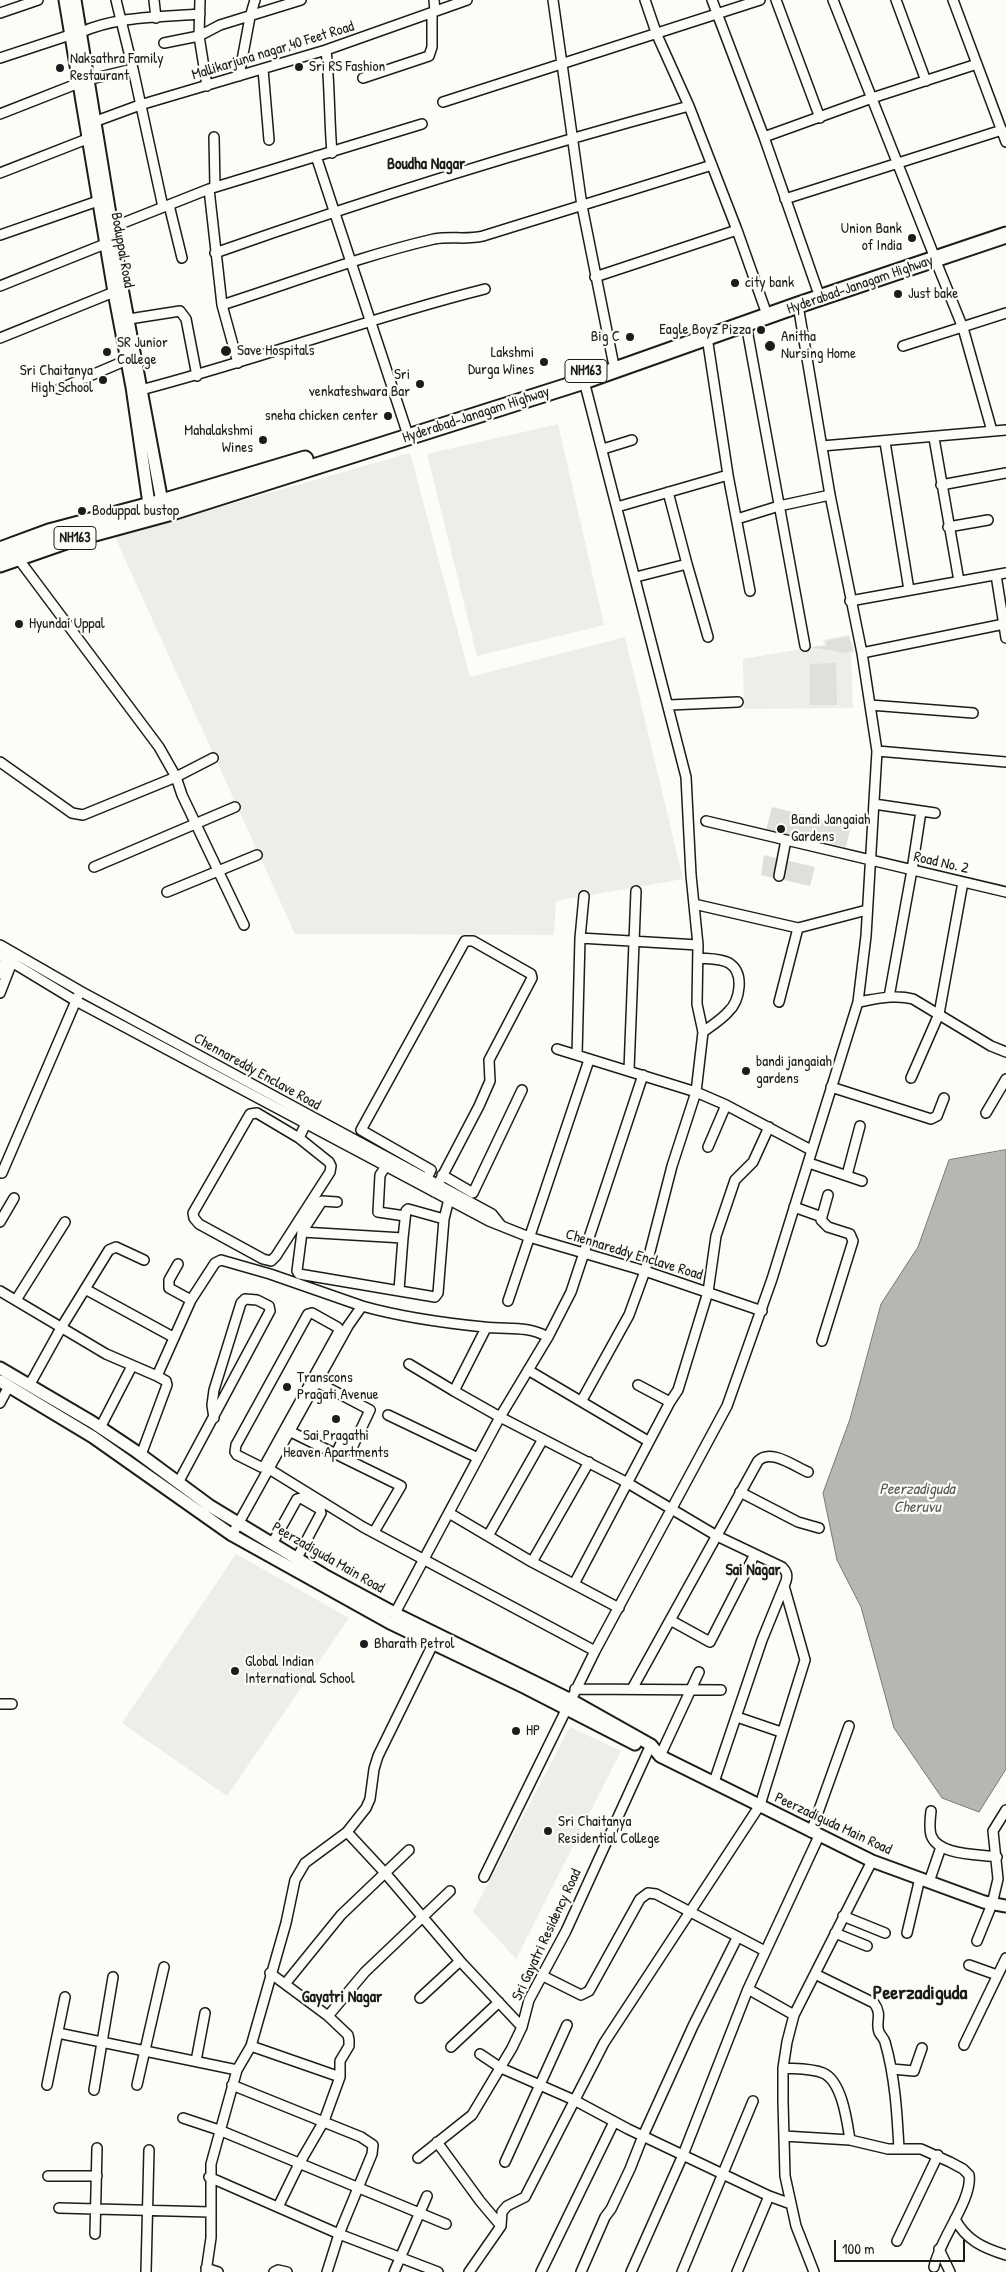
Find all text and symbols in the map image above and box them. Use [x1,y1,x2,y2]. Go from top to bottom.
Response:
street label: Mallikarjuna nagar,40 Feet Road [190,18,356,84]
place label: Naksathra Family Restaurant [70,50,164,85]
place label: Sri RS Fashion [309,58,385,76]
marker: Sri RS Fashion [293,61,305,73]
marker: Naksathra Family Restaurant [54,62,66,74]
district label: Boudha Nagar [387,155,465,175]
street label: Boduppal Road [107,211,137,289]
place label: Union Bank of India [841,220,902,255]
marker: Union Bank of India [906,232,918,244]
street label: Hyderabad-Janagam Highway [784,251,936,319]
place label: city bank [745,274,794,292]
marker: city bank [729,277,741,289]
place label: Just bake [908,285,958,303]
marker: Just bake [892,288,904,300]
place label: Eagle Boyz Pizza [659,321,751,339]
marker: Eagle Boyz Pizza [755,324,767,336]
place label: Big C [591,328,620,346]
place label: Anitha Nursing Home [781,328,856,363]
marker: Big C [624,331,636,343]
place label: SR Junior College [117,334,168,369]
marker: Anitha Nursing Home [763,339,777,353]
place label: Save Hospitals [237,342,315,360]
marker: Save Hospitals [219,344,233,358]
place label: Lakshmi Durga Wines [468,344,534,379]
marker: SR Junior College [101,346,113,358]
marker: Lakshmi Durga Wines [538,356,550,368]
road number: NH163 [565,360,607,382]
place label: Sri Chaitanya High School [20,362,93,397]
place label: Sri venkateshwara Bar [309,366,410,401]
marker: Sri Chaitanya High School [97,374,109,386]
marker: Sri venkateshwara Bar [414,378,426,390]
street label: Hyderabad-Janagam Highway [400,383,552,447]
place label: sneha chicken center [265,407,378,425]
marker: sneha chicken center [382,410,394,422]
place label: Mahalakshmi Wines [184,422,253,457]
marker: Mahalakshmi Wines [257,434,269,446]
place label: Boduppal bustop [92,502,179,520]
marker: Boduppal bustop [76,505,88,517]
road number: NH163 [54,526,96,550]
place label: Hyundai Uppal [29,615,105,633]
marker: Hyundai Uppal [13,618,25,630]
place label: Bandi Jangaiah Gardens [791,811,870,846]
marker: Bandi Jangaiah Gardens [775,823,787,835]
street label: Road No. 2 [912,848,970,878]
street label: Chennareddy Enclave Road [190,1030,324,1114]
place label: bandi jangaiah gardens [756,1053,832,1088]
marker: bandi jangaiah gardens [740,1065,752,1077]
street label: Chennareddy Enclave Road [563,1226,705,1284]
place label: Transcons Pragati Avenue [297,1369,378,1404]
marker: Transcons Pragati Avenue [281,1381,293,1393]
marker: Sai Pragathi Heaven Apartments [330,1413,342,1425]
place label: Sai Pragathi Heaven Apartments [283,1427,389,1462]
water label: Peerzadiguda Cheruvu [879,1480,955,1518]
street label: Peerzadiguda Main Road [268,1518,388,1598]
district label: Sai Nagar [725,1561,781,1581]
place label: Bharath Petrol [374,1635,455,1653]
marker: Bharath Petrol [358,1638,370,1650]
place label: Global Indian International School [245,1653,355,1688]
marker: Global Indian International School [229,1665,241,1677]
place label: HP [526,1722,540,1740]
marker: HP [510,1725,522,1737]
street label: Peerzadiguda Main Road [772,1789,894,1859]
place label: Sri Chaitanya Residential College [558,1813,660,1848]
marker: Sri Chaitanya Residential College [542,1825,554,1837]
street label: Sri Gayatri Residency Road [509,1866,585,2004]
district label: Peerzadiguda [873,1982,967,2006]
district label: Gayatri Nagar [302,1988,382,2008]
scale bar [836,2230,967,2262]
text: 100 m [842,2238,875,2259]

